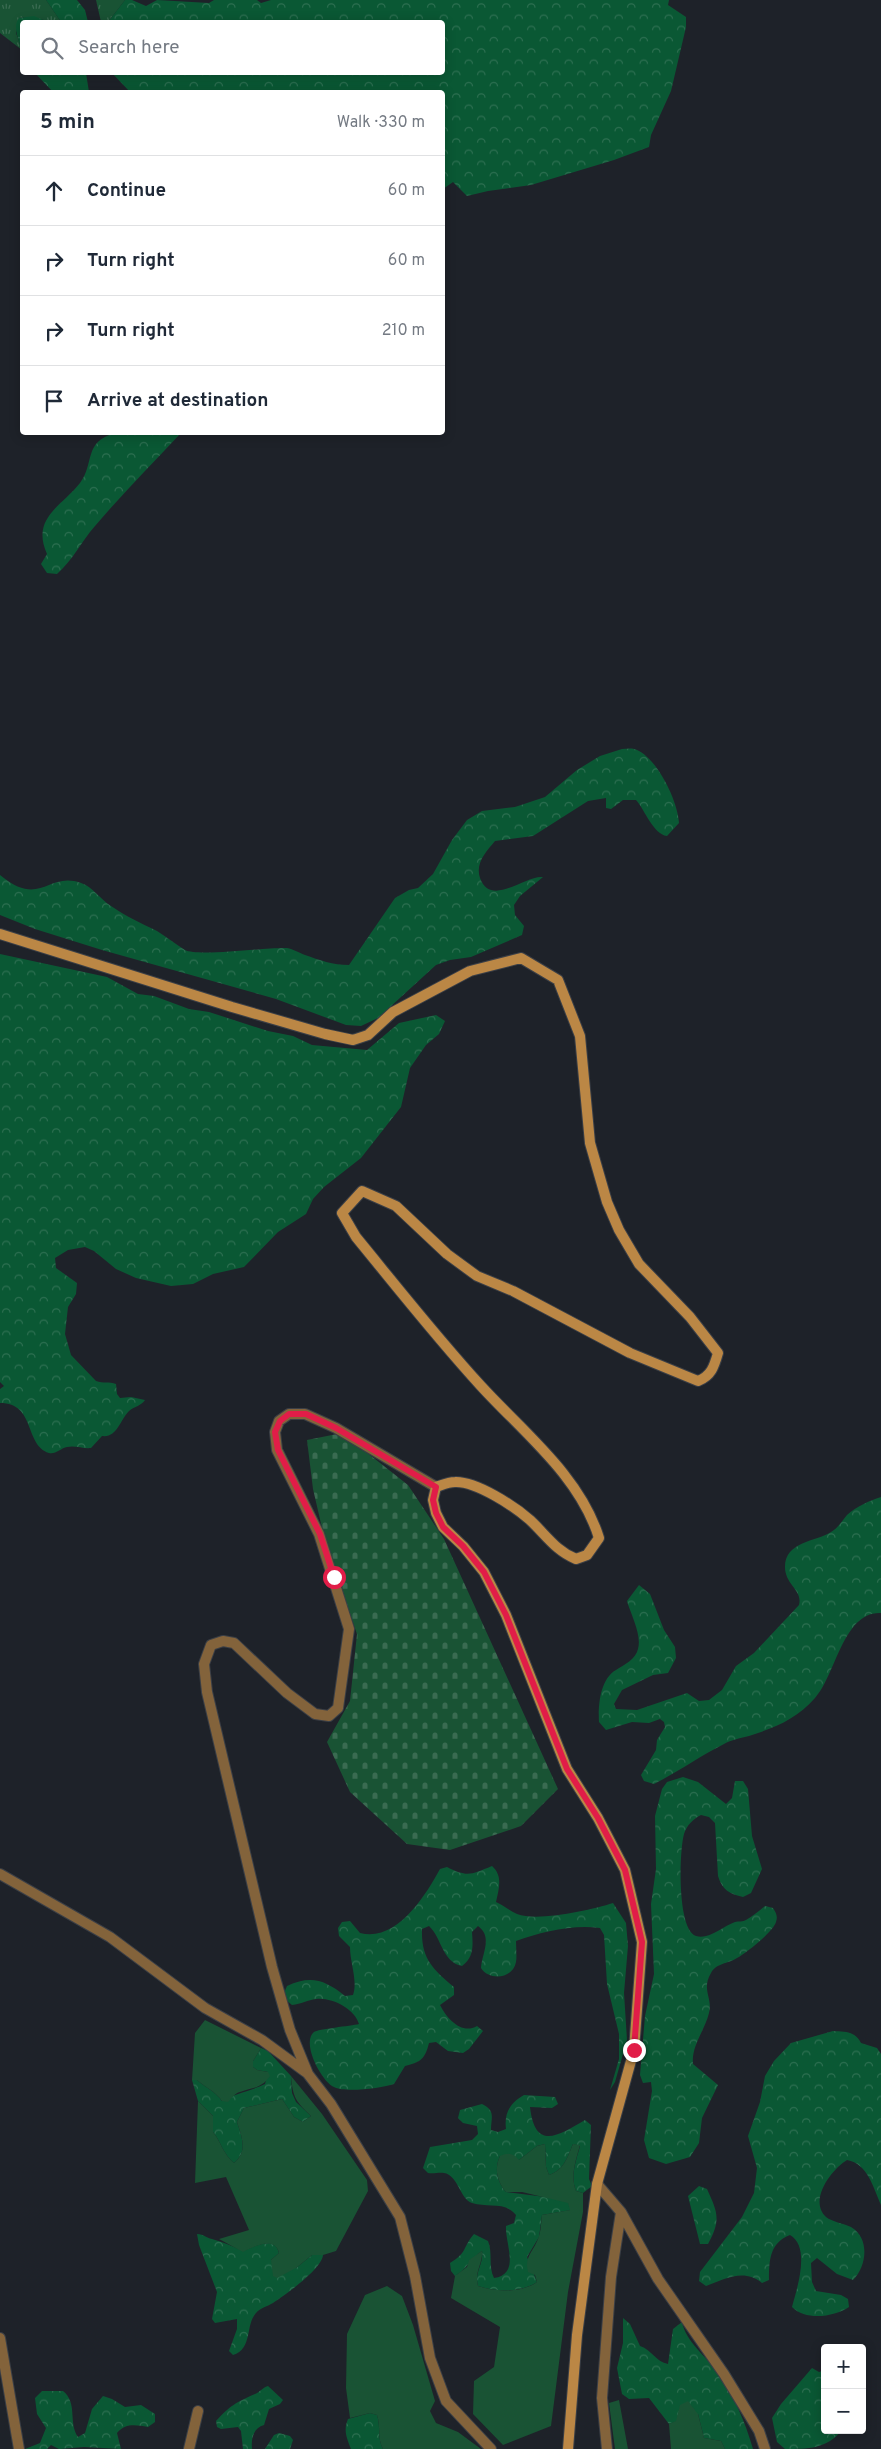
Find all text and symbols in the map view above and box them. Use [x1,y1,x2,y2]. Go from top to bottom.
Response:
search box [20,20,445,75]
icon: search [38,34,66,62]
text: Search here [78,36,180,60]
text: 5 min [40,109,95,136]
text: Walk · 330 m [337,113,425,133]
icon: ahead [40,177,68,205]
text: Continue [87,179,166,203]
text: 60 m [388,181,425,201]
icon: right [40,247,68,275]
text: Turn right [87,249,175,273]
text: 60 m [388,251,425,271]
icon: right [40,317,68,345]
text: Turn right [87,319,175,343]
text: 210 m [382,321,425,341]
icon: arrive [40,387,68,415]
text: Arrive at destination [87,389,268,413]
route start [323,1566,346,1589]
route end [623,2039,646,2062]
map controls [821,2344,866,2434]
button: + [821,2344,866,2389]
button: − [821,2389,866,2434]

